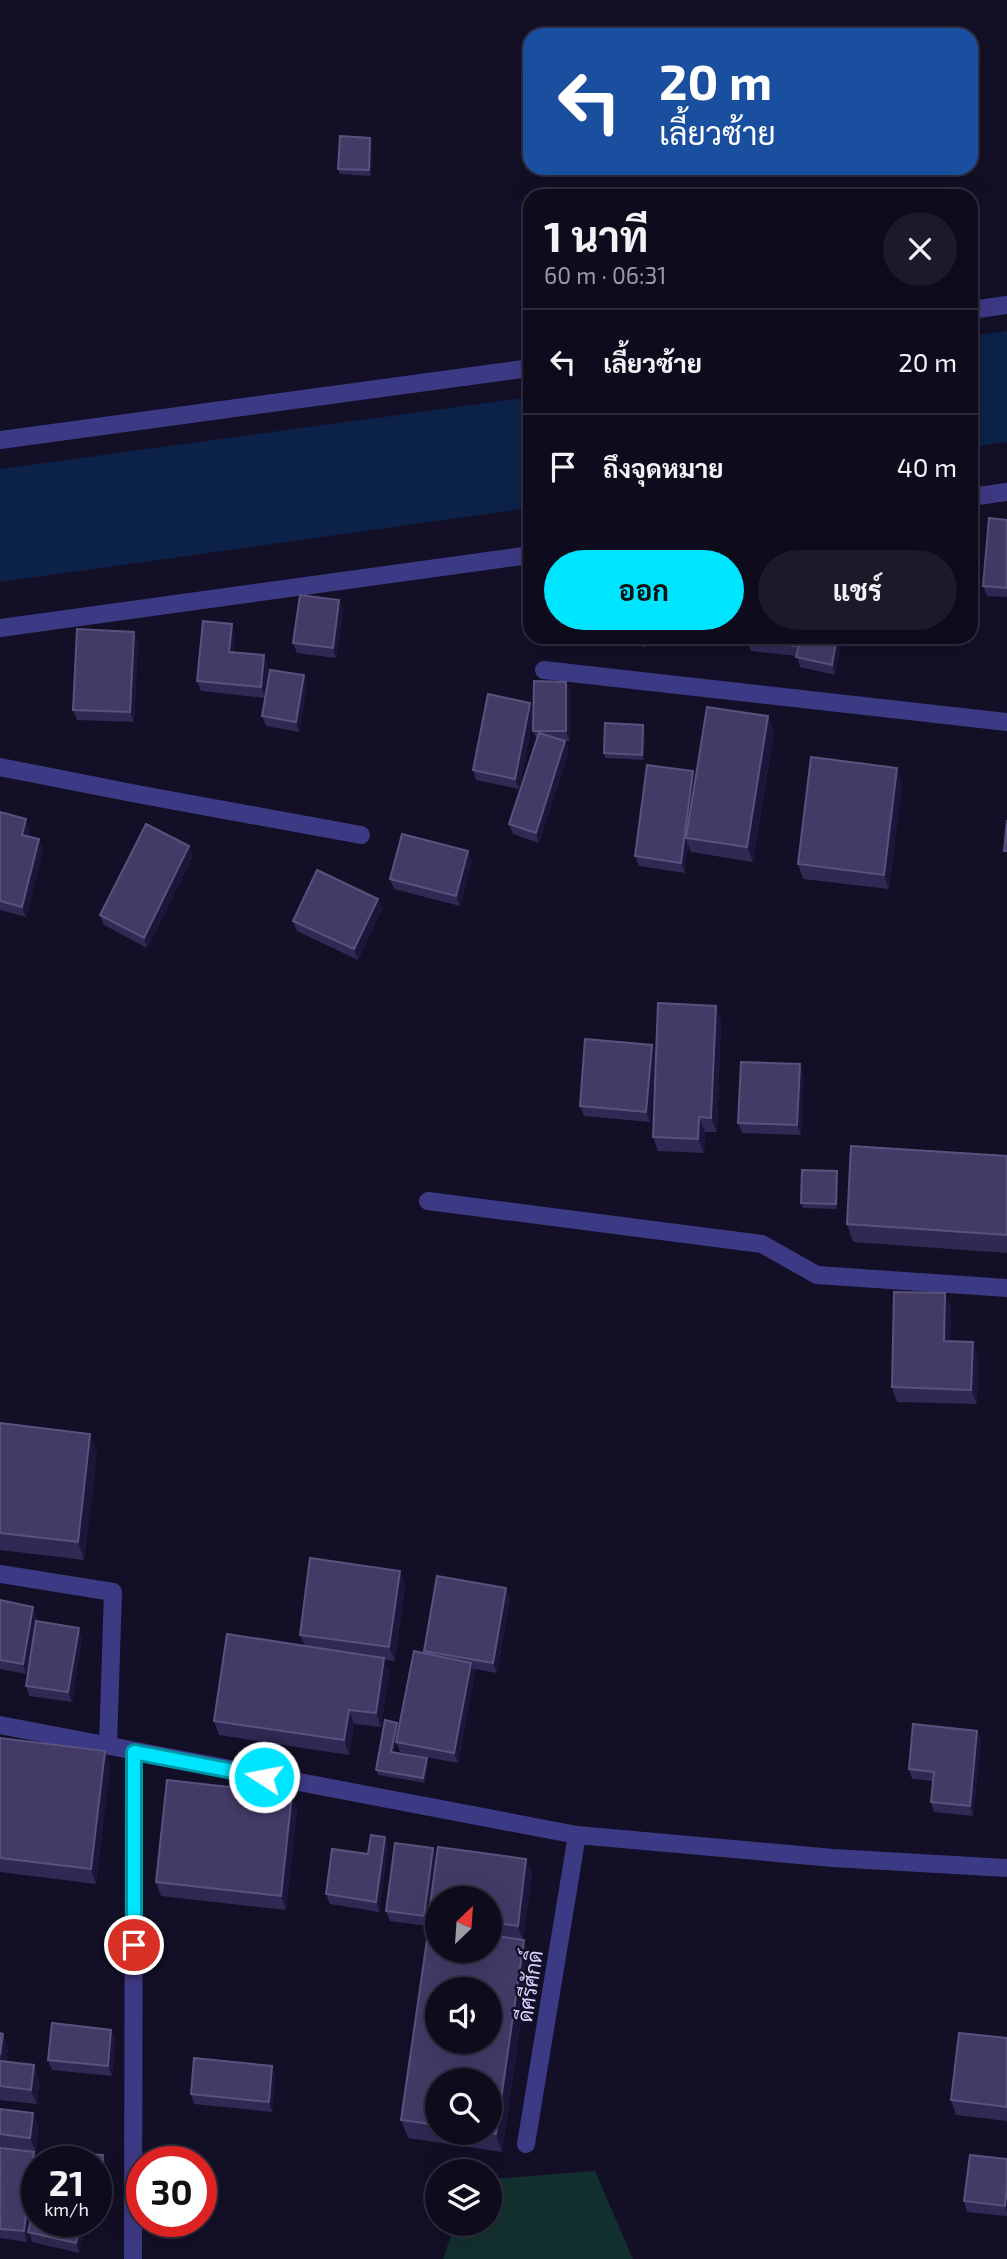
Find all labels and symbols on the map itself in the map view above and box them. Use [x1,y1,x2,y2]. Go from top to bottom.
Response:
position arrow [227,1740,301,1814]
north arrow [425,1886,502,1964]
pin [104,1915,164,1975]
street label: ดีศรีศักดิ์ [505,1947,547,2024]
speed limit sign: 30 [126,2146,217,2237]

